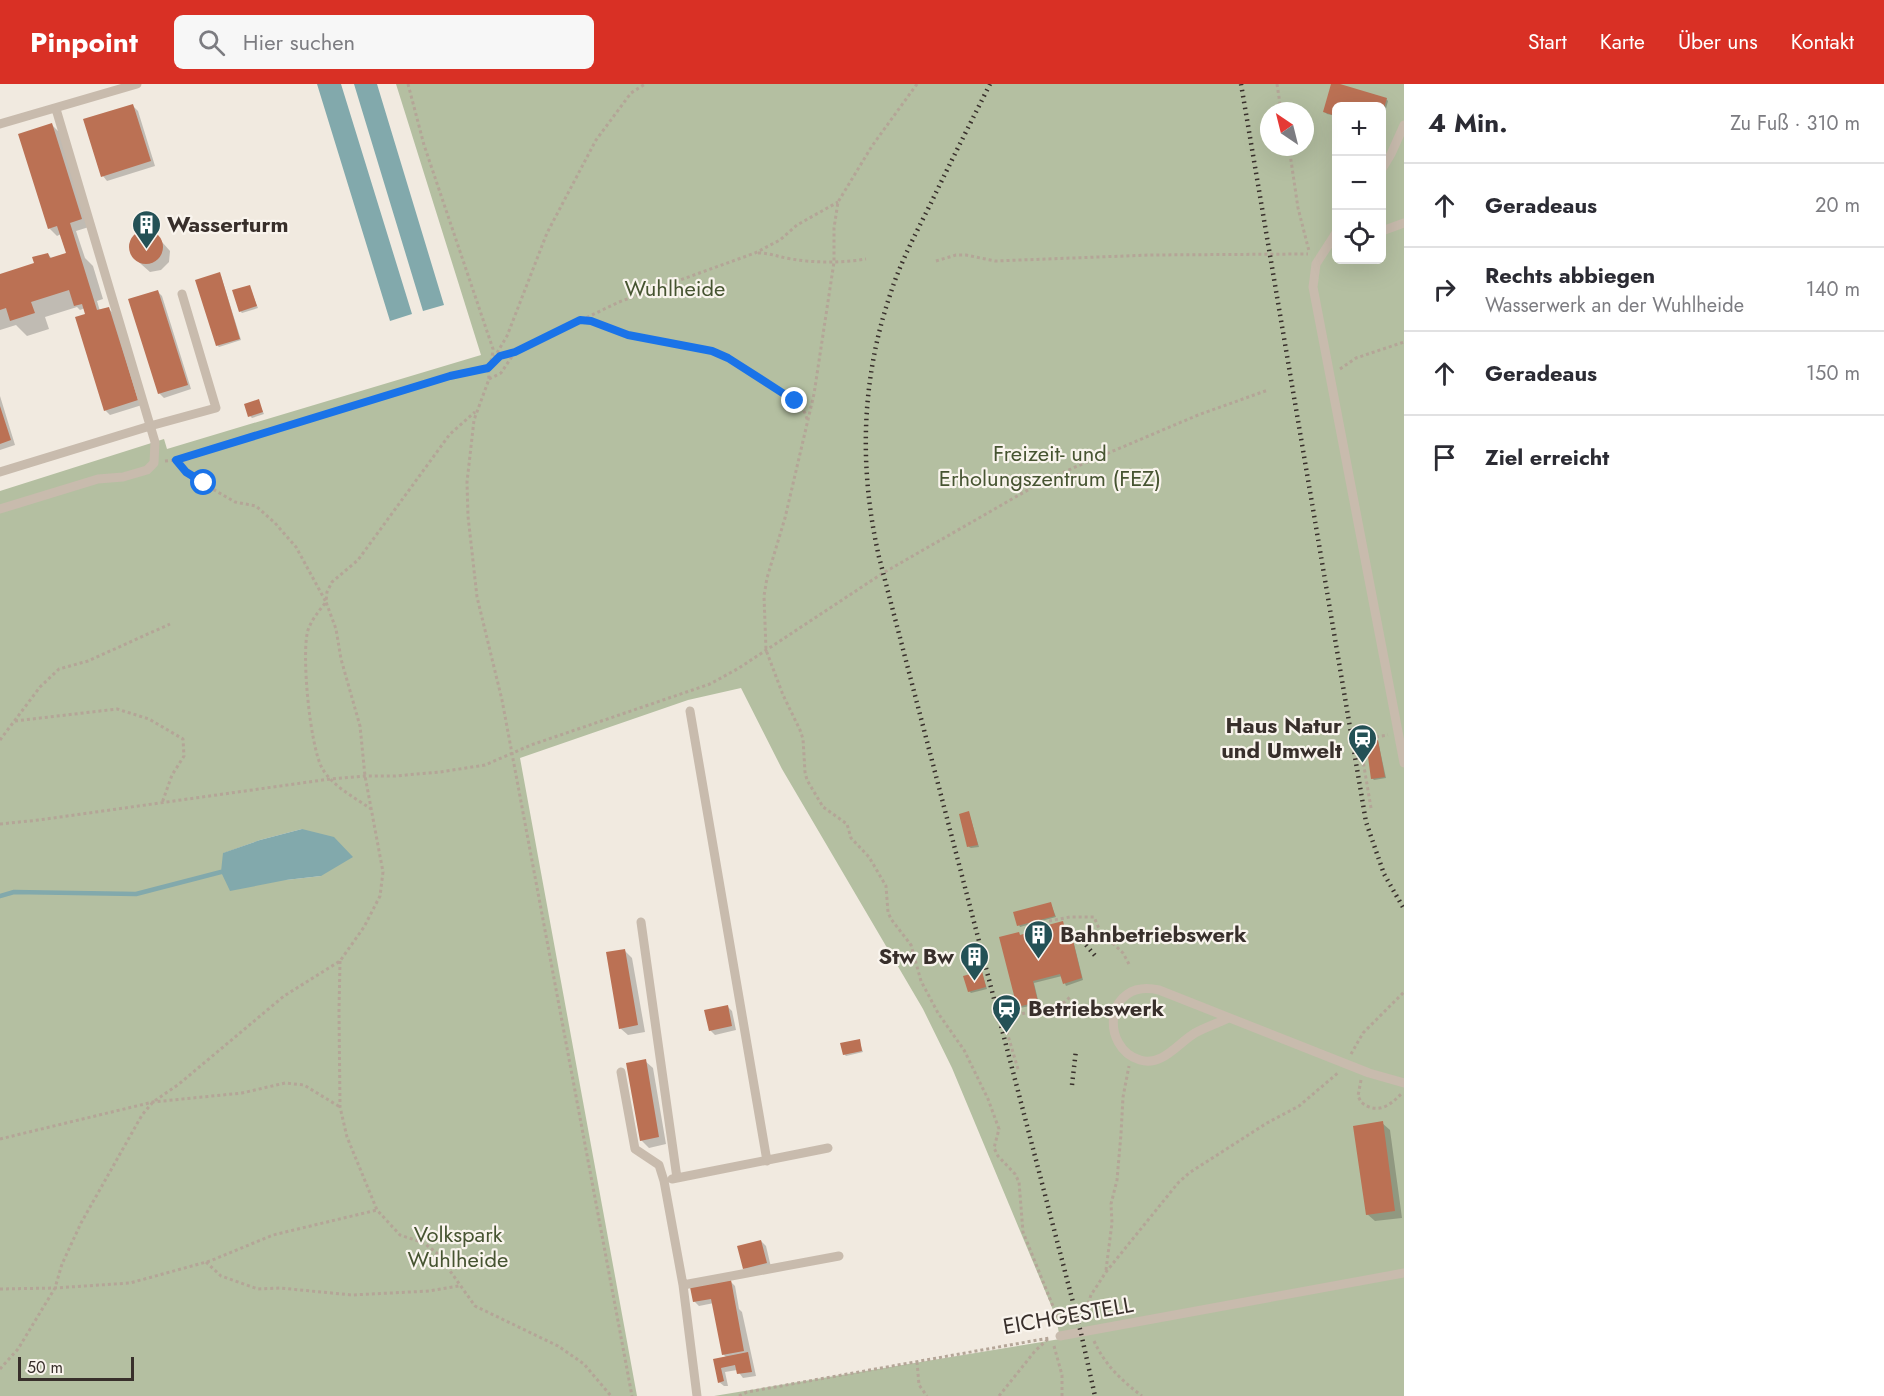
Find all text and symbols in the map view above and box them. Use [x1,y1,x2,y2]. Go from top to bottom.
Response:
search box [174,15,594,69]
text: Pinpoint [30,22,138,63]
icon: search [195,26,228,59]
text: Hier suchen [243,26,355,58]
text: Start [1528,27,1567,57]
text: Karte [1600,27,1645,57]
text: Über uns [1678,27,1758,57]
text: Kontakt [1791,27,1854,57]
north arrow [1260,102,1314,156]
map controls [1332,102,1386,264]
button: + [1332,102,1386,156]
text: 4 Min. [1428,104,1508,142]
text: Zu Fuß · 310 m [1730,109,1860,138]
button: − [1332,156,1386,210]
icon: ahead [1428,189,1461,222]
text: Geradeaus [1485,189,1597,221]
text: 20 m [1815,191,1860,220]
building icon: Wasserturm [130,208,162,250]
place label: Wasserturm [167,208,289,240]
button: locate [1332,210,1386,264]
text: Rechts abbiegen [1485,259,1655,291]
park label: Wuhlheide [625,272,725,304]
icon: right [1428,273,1461,306]
text: 140 m [1806,275,1860,304]
text: Wasserwerk an der Wuhlheide [1485,291,1744,320]
icon: ahead [1428,357,1461,390]
text: Geradeaus [1485,357,1597,389]
text: 150 m [1806,359,1860,388]
route end [781,387,807,413]
park label: Freizeit- und Erholungszentrum (FEZ) [939,437,1161,494]
icon: arrive [1428,441,1461,474]
text: Ziel erreicht [1485,441,1609,473]
route start [190,469,216,495]
place label: Haus Natur und Umwelt [1221,709,1342,766]
station icon: Haus Natur und Umwelt [1347,722,1379,764]
building icon: Bahnbetriebswerk [1023,918,1055,960]
place label: Bahnbetriebswerk [1060,918,1247,950]
place label: Stw Bw [879,940,954,972]
building icon: Stw Bw [959,940,991,982]
station icon: Betriebswerk [991,992,1023,1034]
place label: Betriebswerk [1028,992,1164,1024]
park label: Volkspark Wuhlheide [408,1218,508,1275]
street label: EICHGESTELL [1000,1288,1136,1342]
scale bar [18,1354,134,1382]
text: 50 m [27,1356,63,1379]

